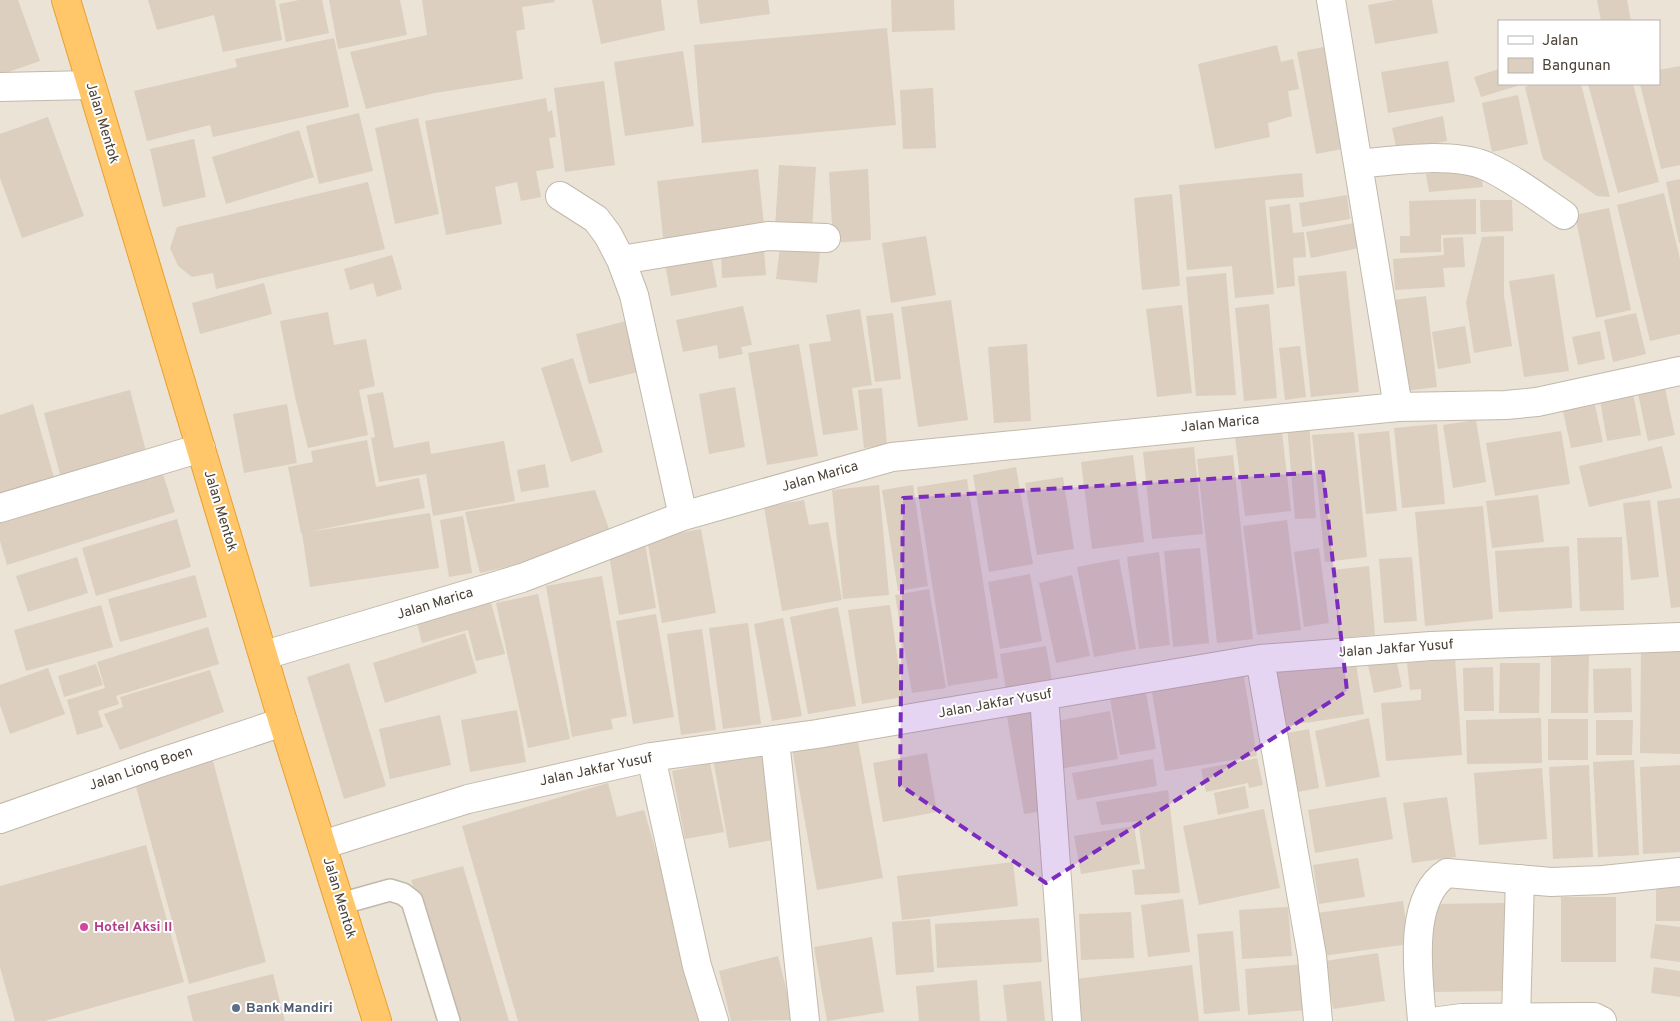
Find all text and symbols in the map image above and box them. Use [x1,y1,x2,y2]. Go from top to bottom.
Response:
legend [1498,20,1660,85]
text: Jalan [1542,32,1579,51]
text: Bangunan [1542,57,1611,76]
street label: Jalan Mentok [82,80,122,166]
street label: Jalan Marica [1180,411,1260,437]
street label: Jalan Marica [780,458,860,496]
street label: Jalan Mentok [200,468,240,554]
street label: Jalan Marica [395,584,475,624]
street label: Jalan Jakfar Yusuf [1338,636,1454,661]
street label: Jalan Jakfar Yusuf [937,686,1053,722]
street label: Jalan Liong Boen [87,743,195,795]
street label: Jalan Jakfar Yusuf [538,750,654,790]
street label: Jalan Mentok [319,855,359,941]
place label: Hotel Aksi II [94,919,172,936]
marker: Hotel Aksi II [78,921,90,933]
place label: Bank Mandiri [246,1000,333,1017]
marker: Bank Mandiri [230,1002,242,1014]

